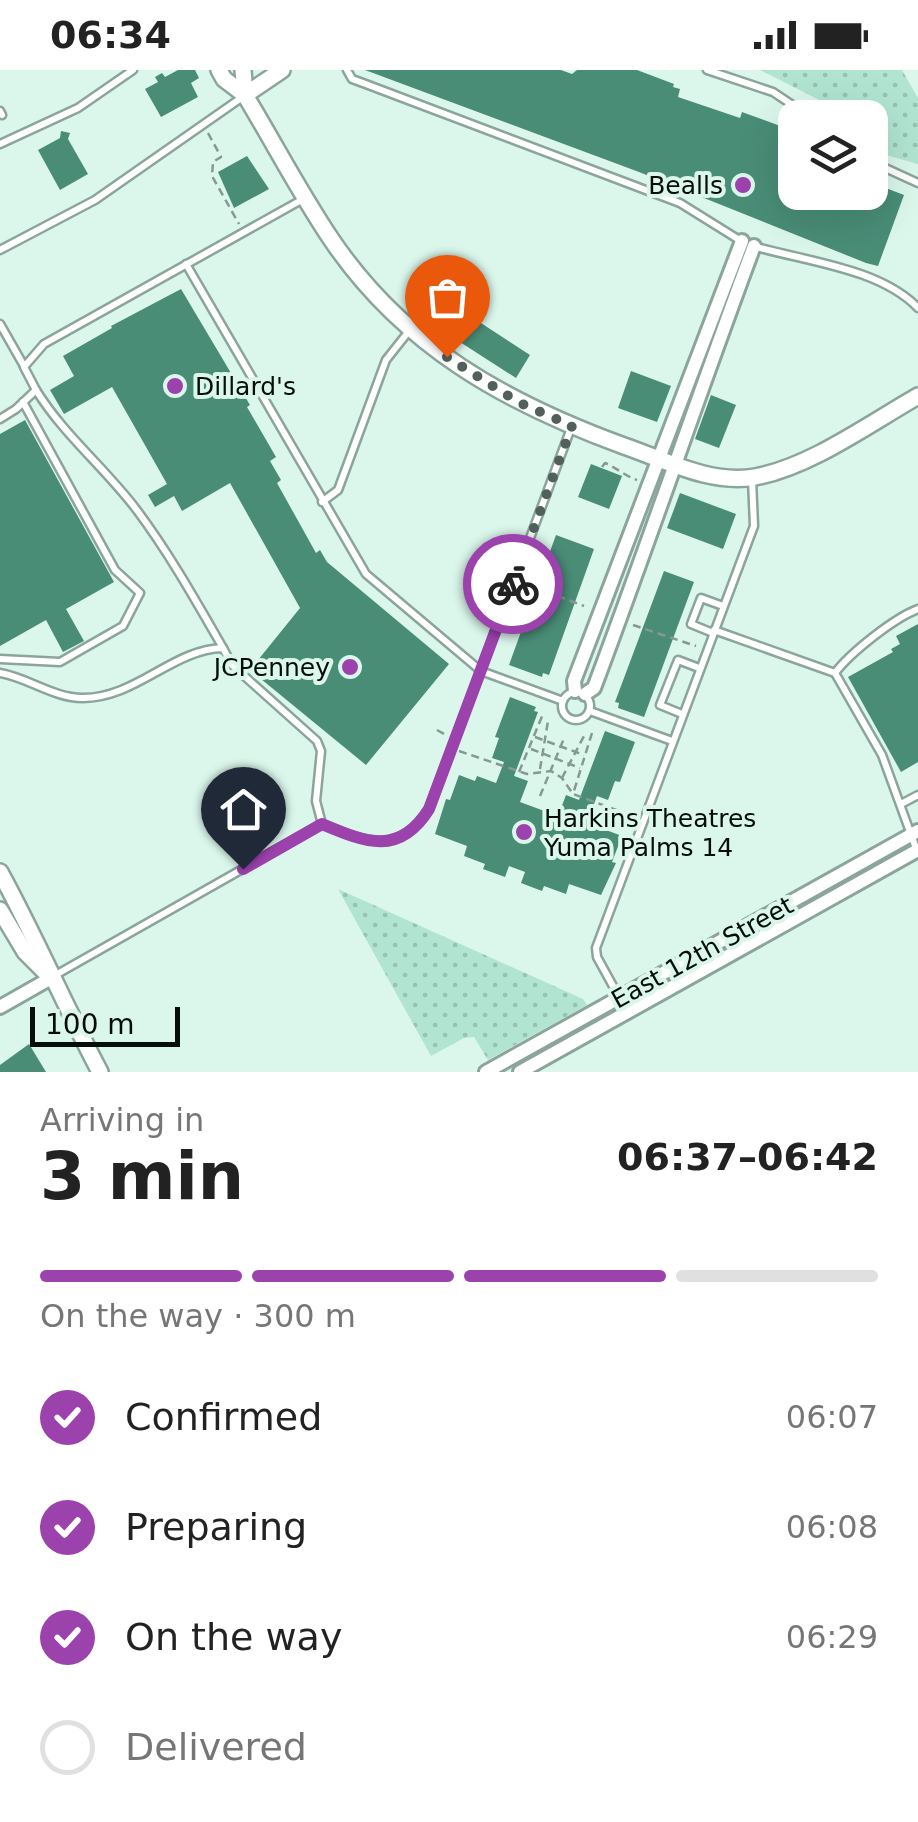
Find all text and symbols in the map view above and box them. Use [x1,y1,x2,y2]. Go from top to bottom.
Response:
text: 06:34 [50,13,171,57]
map controls [778,100,888,210]
button: layers [778,100,888,210]
place label: Bealls [648,171,723,200]
marker: Bealls [732,174,754,196]
pin [405,255,490,358]
icon: bag [420,270,475,325]
place label: Dillard's [195,372,296,401]
marker: Dillard's [164,375,186,397]
courier [463,534,563,634]
icon: bike [486,557,541,612]
place label: JCPenney [212,653,330,682]
marker: JCPenney [339,656,361,678]
pin [201,767,286,870]
icon: home [216,782,271,837]
place label: Harkins Theatres Yuma Palms 14 [543,804,756,862]
marker: Harkins Theatres Yuma Palms 14 [513,821,535,843]
street label: East 12th Street [606,890,798,1014]
scale bar [30,1002,180,1046]
text: 100 m [45,1008,135,1041]
text: Arriving in [40,1101,204,1139]
text: 06:37–06:42 [617,1135,878,1179]
text: 3 min [40,1139,244,1214]
text: On the way · 300 m [40,1297,356,1335]
icon: check [40,1390,95,1445]
text: Confirmed [125,1395,322,1439]
text: 06:07 [786,1398,878,1436]
icon: check [40,1500,95,1555]
text: Preparing [125,1505,307,1549]
text: 06:08 [786,1508,878,1546]
icon: check [40,1610,95,1665]
text: On the way [125,1615,342,1659]
text: 06:29 [786,1618,878,1656]
text: Delivered [125,1725,307,1769]

